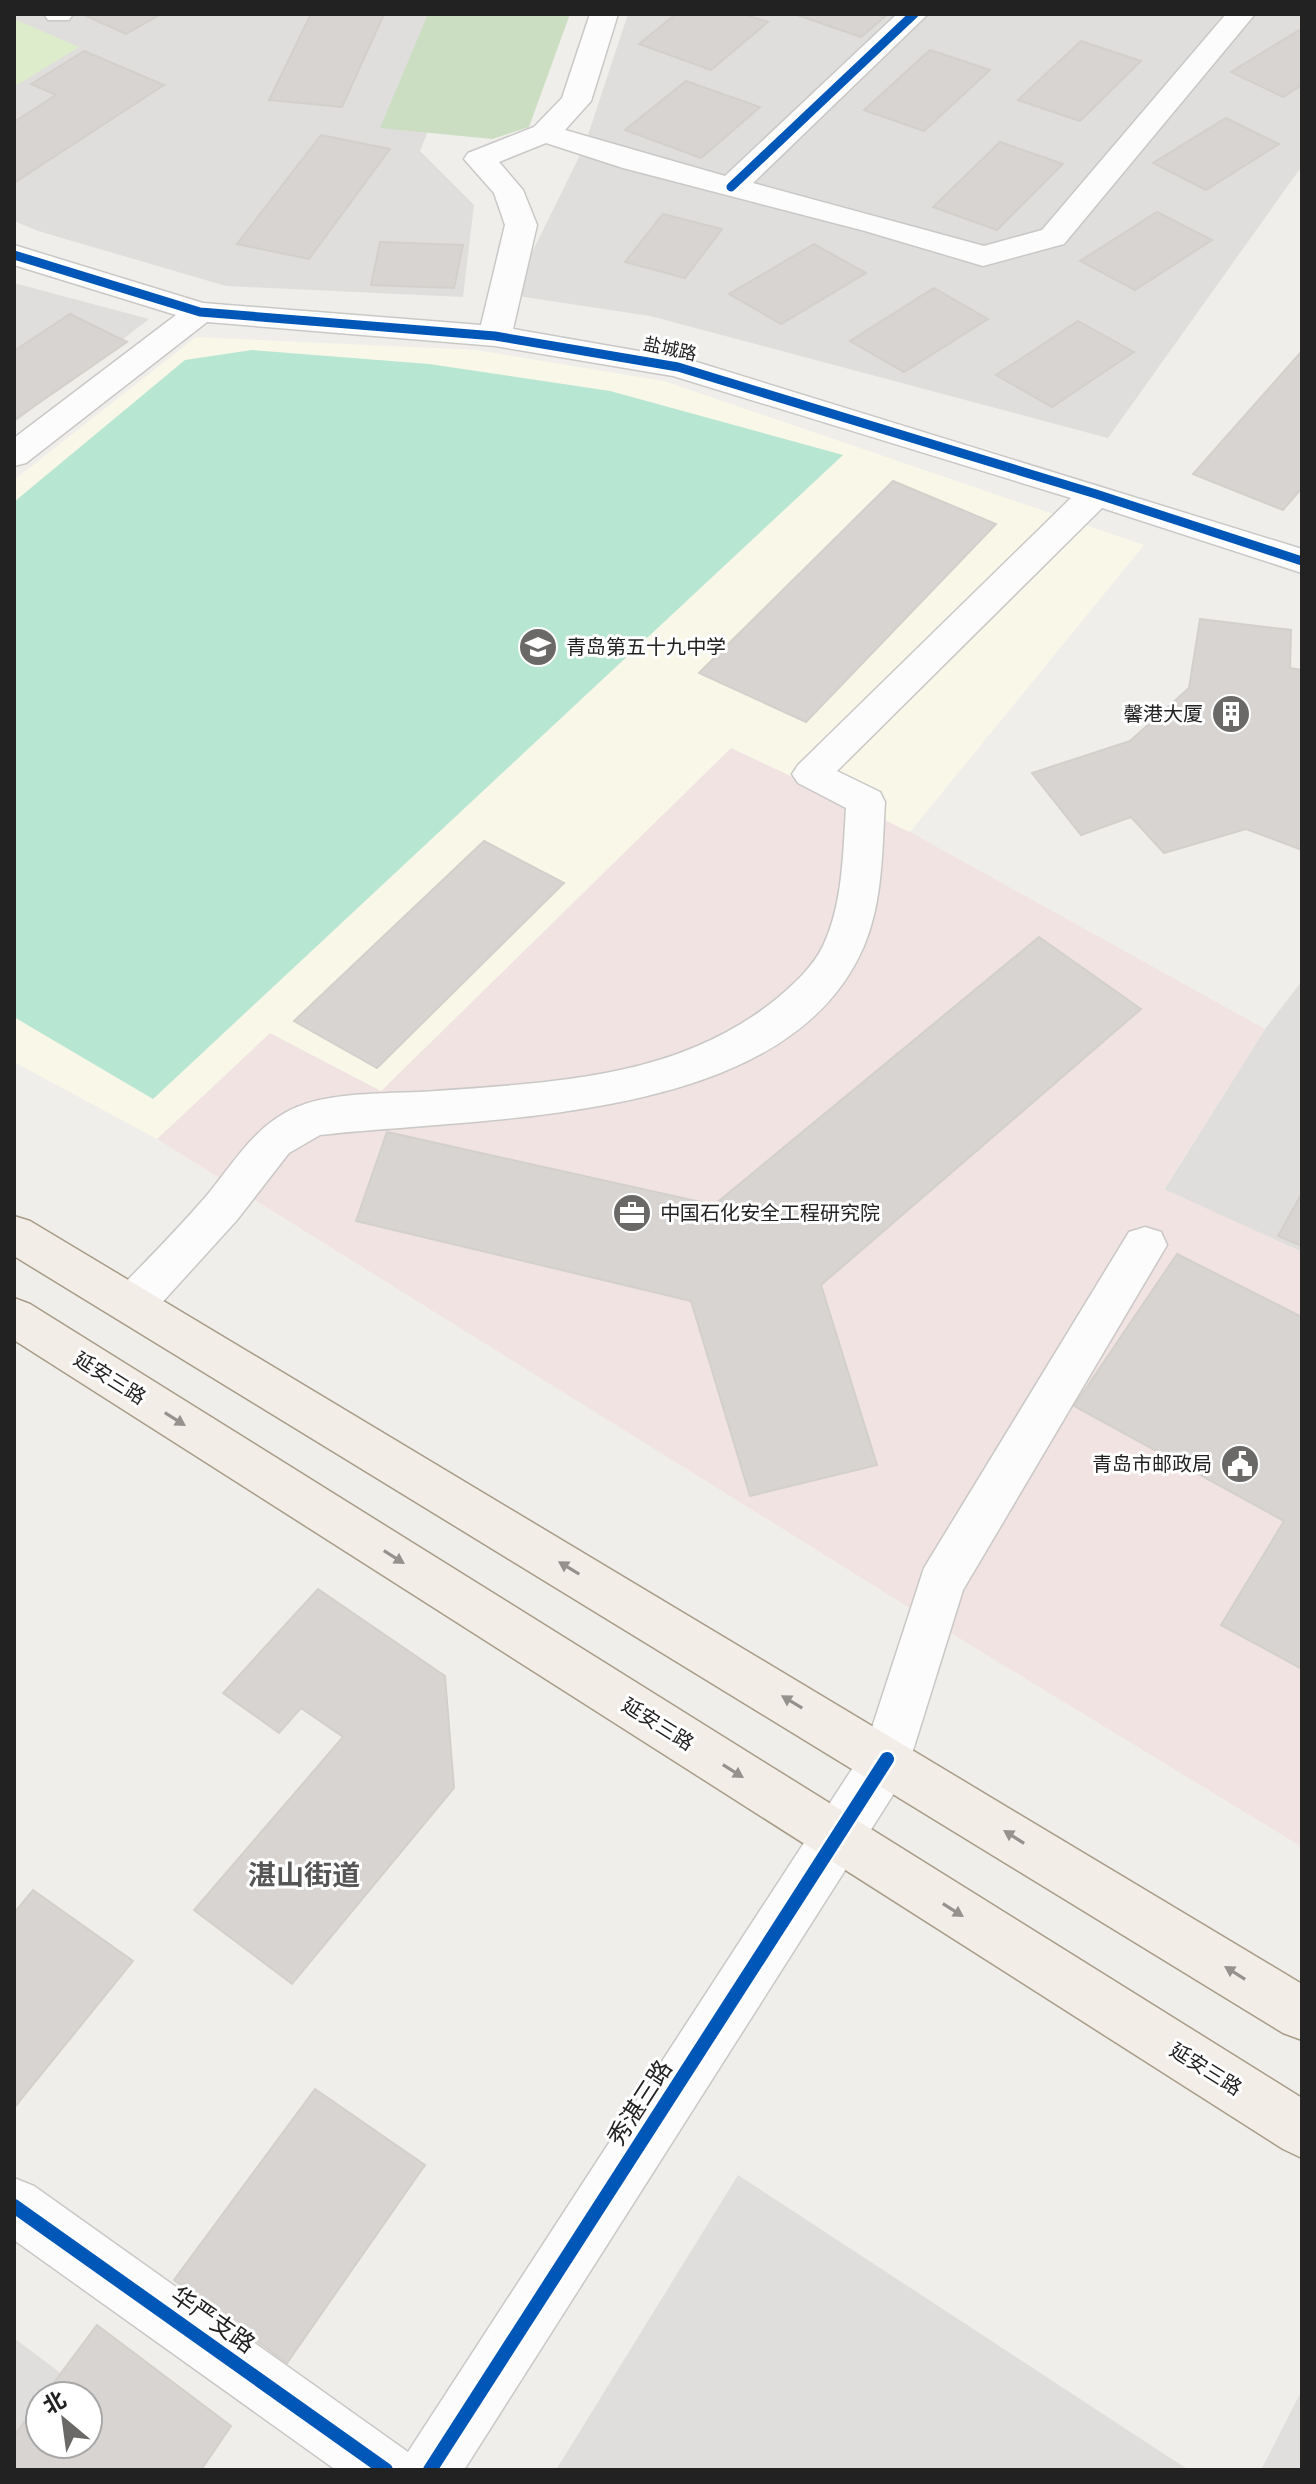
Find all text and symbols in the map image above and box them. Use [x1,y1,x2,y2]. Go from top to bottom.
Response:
street label: 盐城路 [641,333,699,365]
school or university icon: 青岛第五十九中学 [517,626,559,668]
place label: 青岛第五十九中学 [566,635,726,659]
building icon: 馨港大厦 [1210,693,1252,735]
place label: 馨港大厦 [1123,702,1203,726]
office icon: 中国石化安全工程研究院 [611,1192,653,1234]
place label: 中国石化安全工程研究院 [660,1201,880,1225]
street label: 延安三路 [70,1347,150,1409]
one-way arrow [164,1411,185,1426]
public building icon: 青岛市邮政局 [1219,1443,1261,1485]
place label: 青岛市邮政局 [1092,1452,1212,1476]
one-way arrow [384,1550,405,1565]
one-way arrow [558,1561,580,1575]
street label: 延安三路 [618,1693,698,1755]
one-way arrow [781,1695,803,1709]
one-way arrow [722,1764,743,1779]
one-way arrow [1003,1831,1025,1845]
district label: 湛山街道 [248,1859,360,1892]
one-way arrow [942,1902,963,1917]
one-way arrow [1224,1966,1247,1981]
street label: 延安三路 [1166,2038,1246,2100]
street label: 秀湛三路 [602,2055,678,2151]
street label: 华严支路 [166,2281,260,2359]
north arrow [24,2380,104,2460]
text: 北 [38,2386,71,2420]

